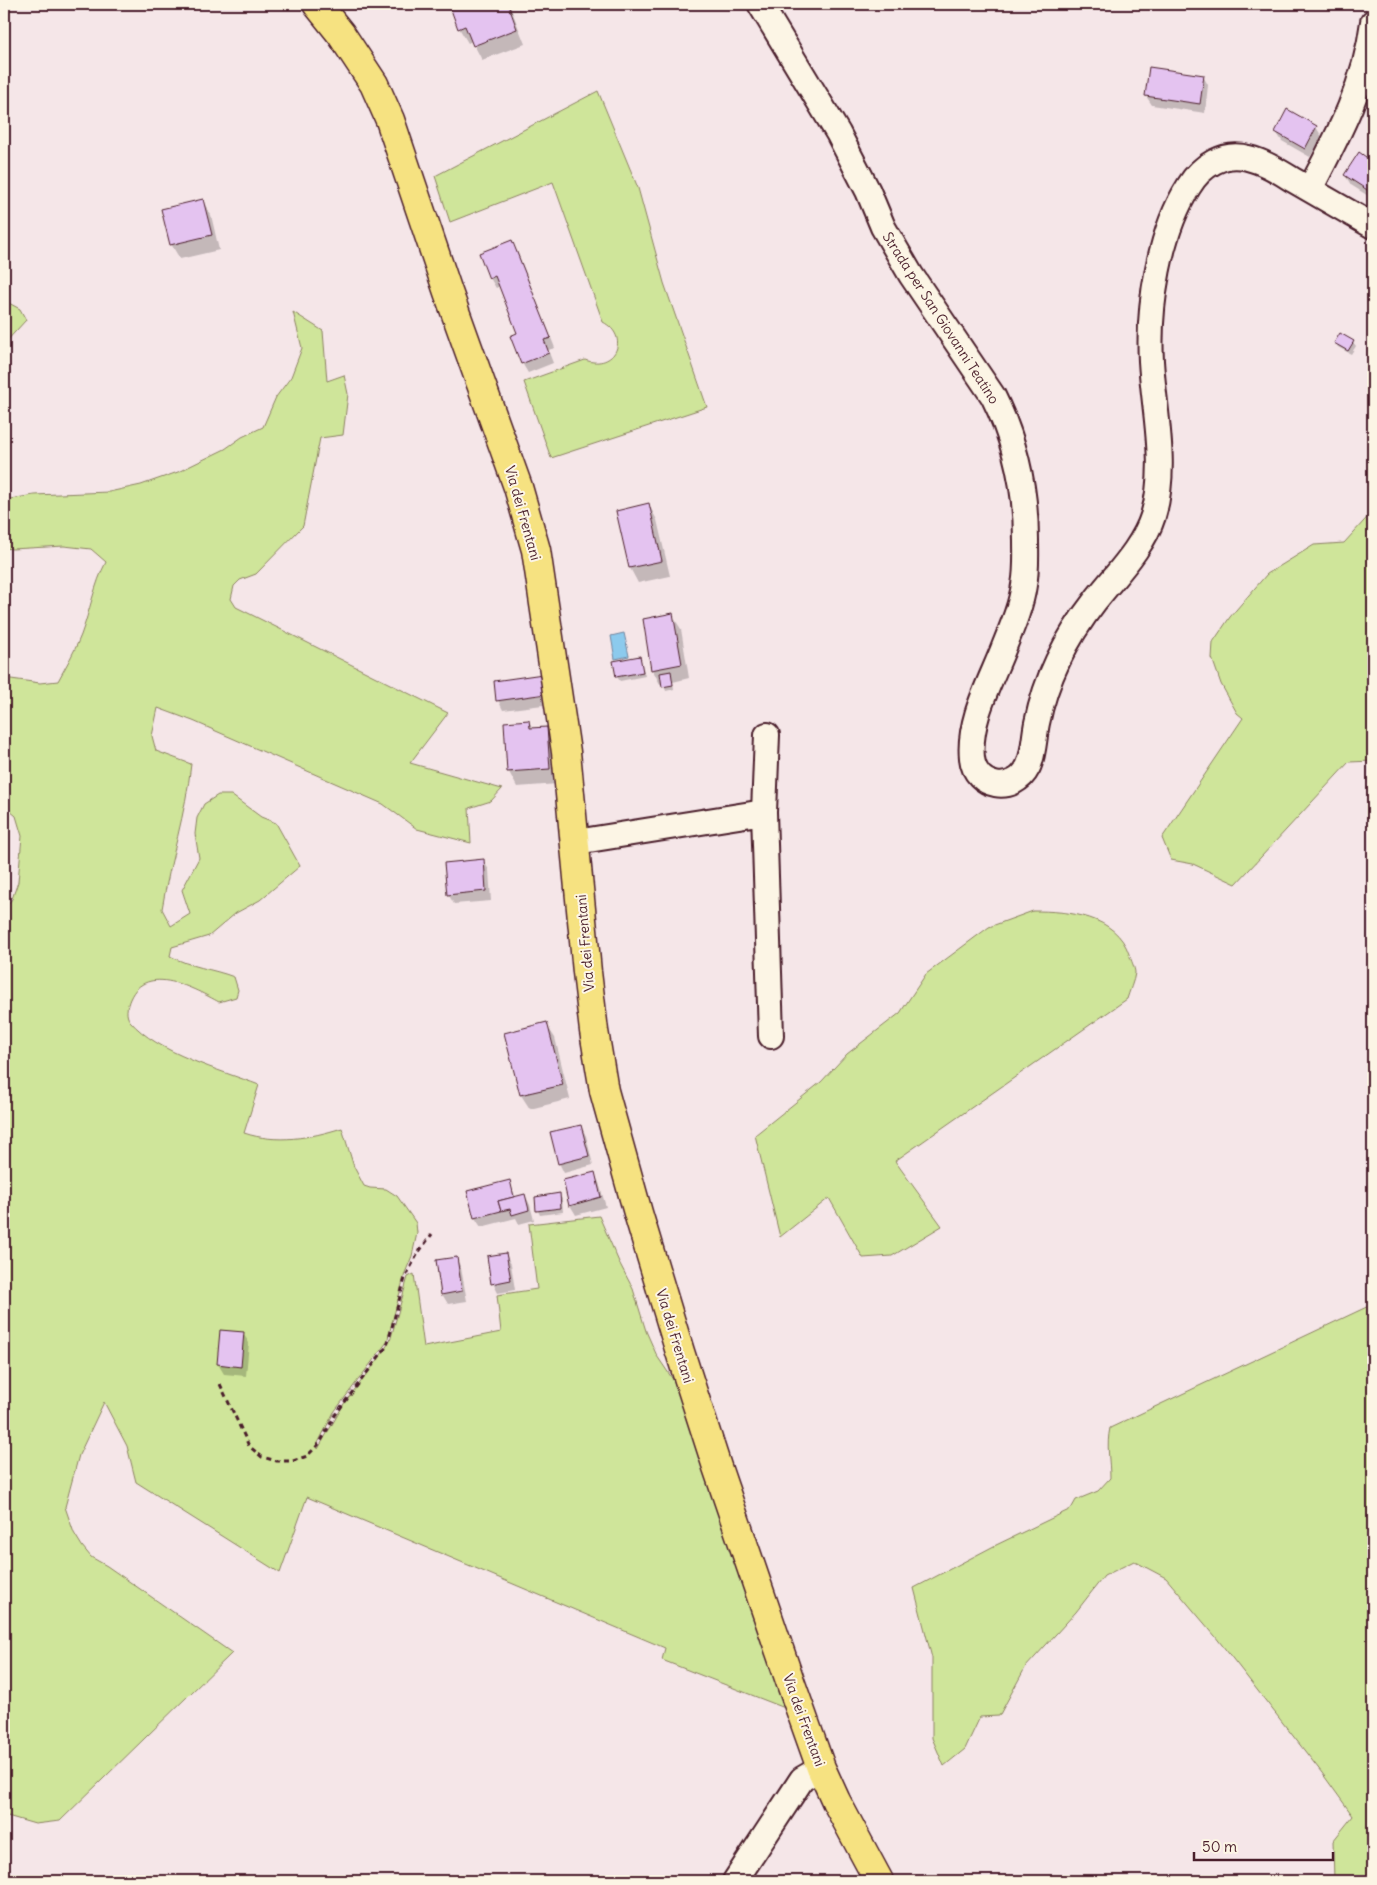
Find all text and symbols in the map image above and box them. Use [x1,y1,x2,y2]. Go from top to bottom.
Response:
street label: Strada per San Giovanni Teatino [879,229,1003,407]
street label: Via dei Frentani [501,464,545,562]
street label: Via dei Frentani [572,894,598,992]
street label: Via dei Frentani [652,1287,698,1385]
street label: Via dei Frentani [779,1671,829,1769]
scale bar [1194,1830,1333,1862]
text: 50 m [1202,1837,1237,1856]

